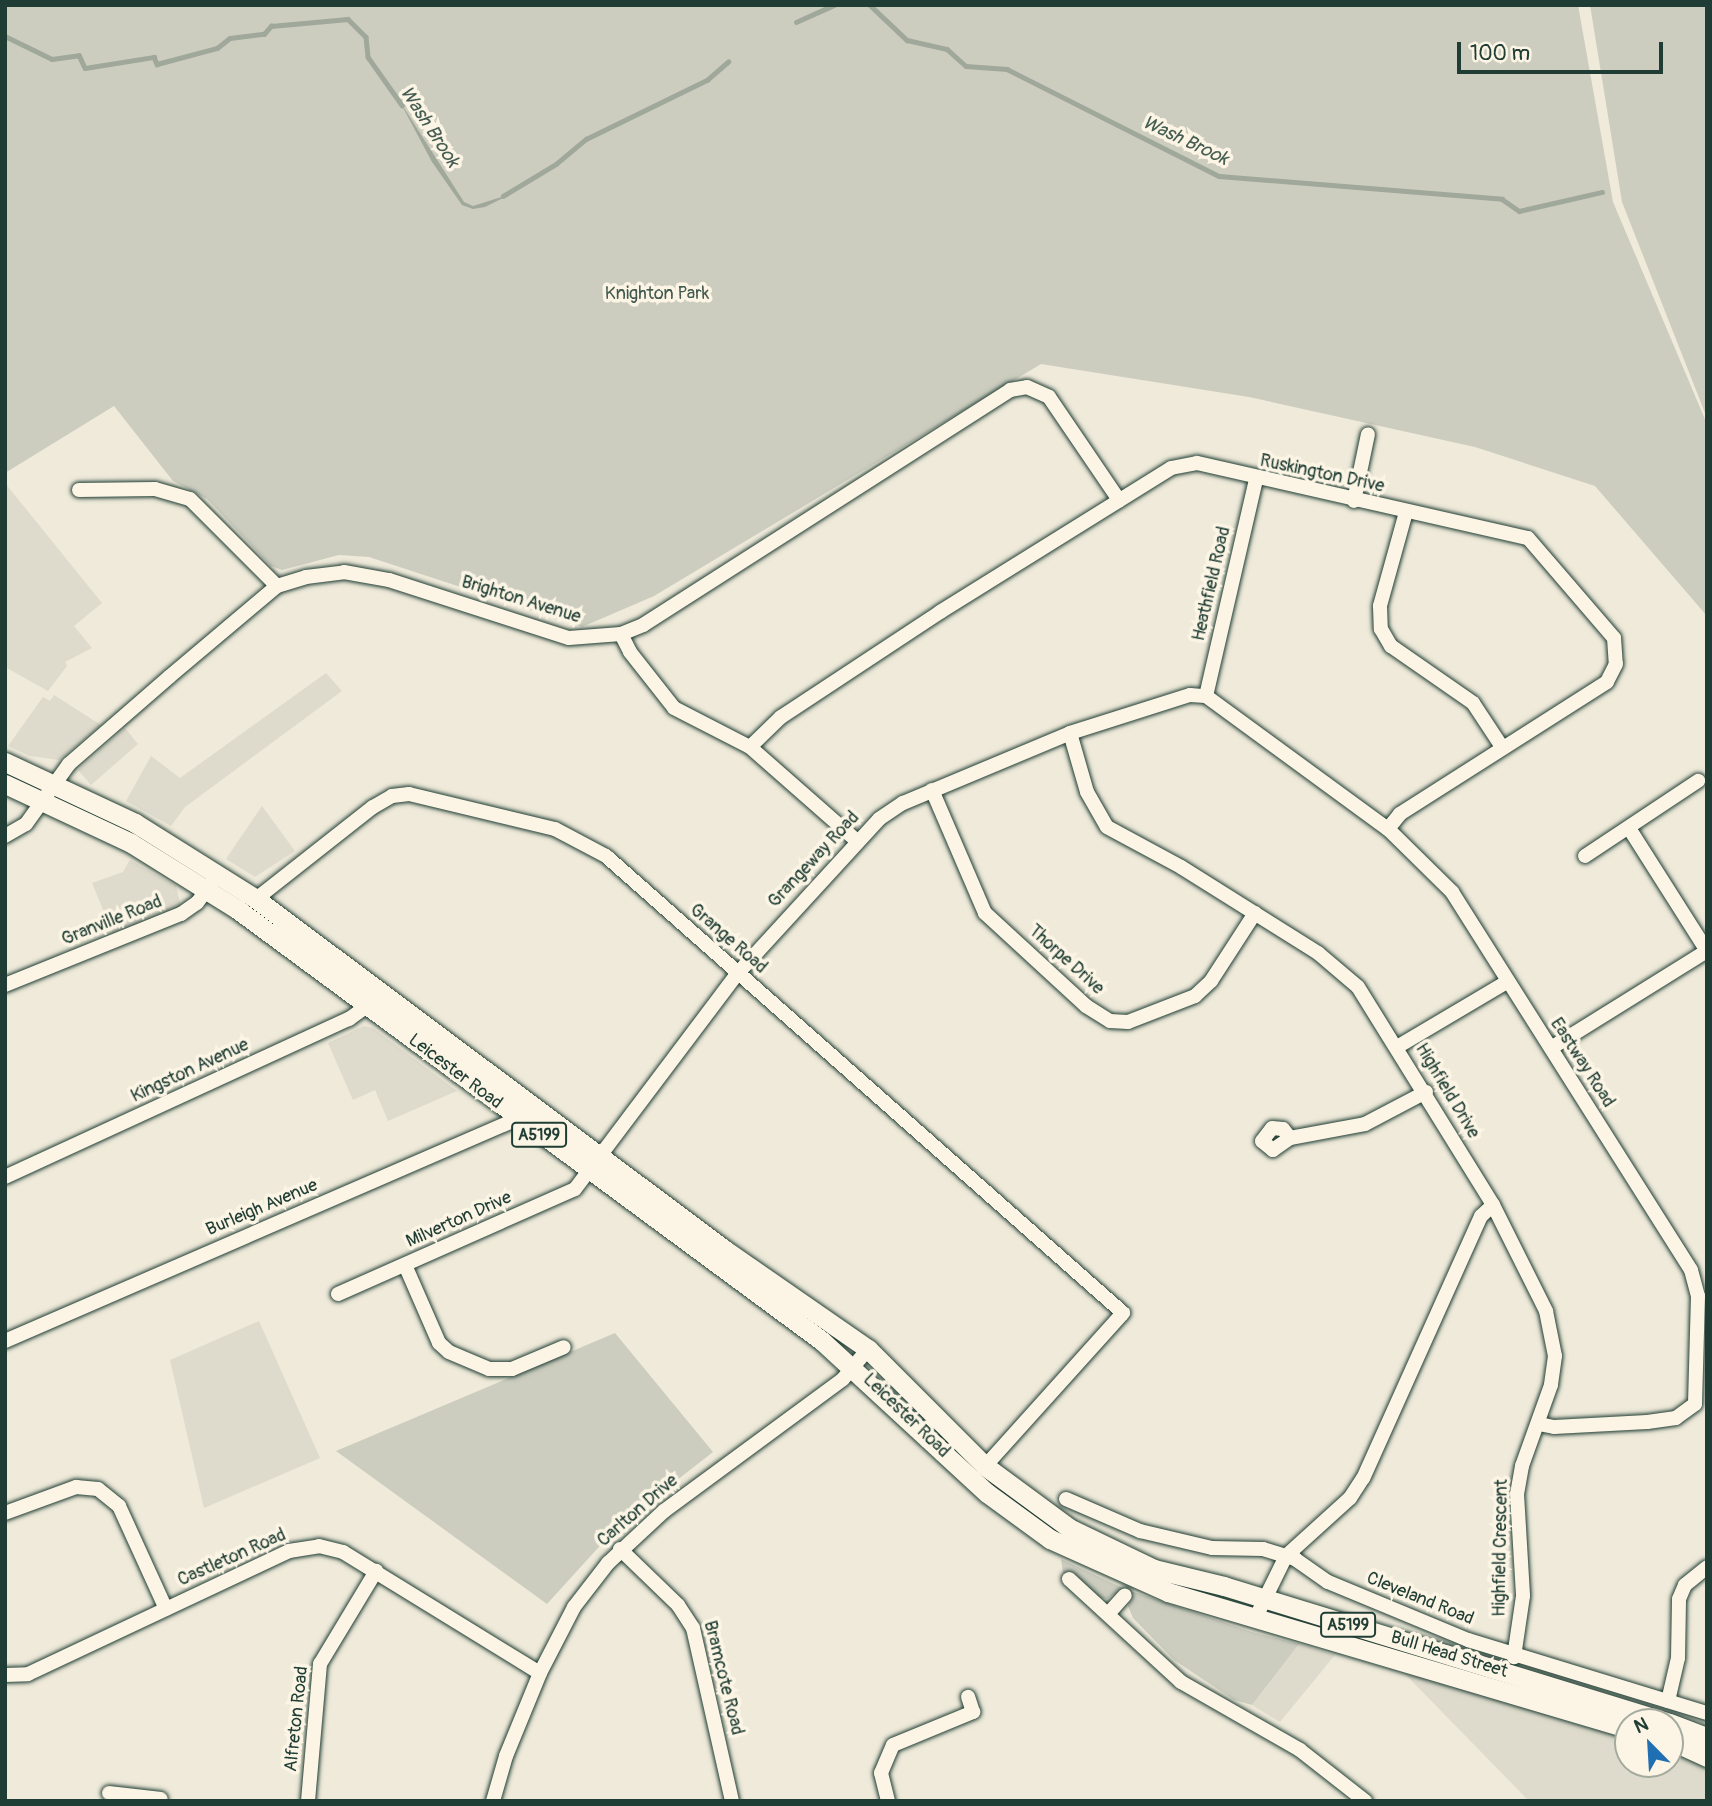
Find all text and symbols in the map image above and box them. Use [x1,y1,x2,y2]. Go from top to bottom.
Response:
scale bar [1460,28,1666,72]
text: 100 m [1470,40,1530,67]
water label: Wash Brook [394,82,464,172]
water label: Wash Brook [1138,111,1232,171]
park label: Knighton Park [605,283,709,305]
street label: Ruskington Drive [1258,450,1386,498]
street label: Heathfield Road [1188,525,1236,643]
street label: Brighton Avenue [459,572,583,628]
street label: Grangeway Road [764,807,864,913]
street label: Granville Road [59,891,165,951]
street label: Grange Road [685,900,771,978]
street label: Thorpe Drive [1024,920,1108,1000]
street label: Eastway Road [1545,1014,1619,1112]
street label: Leicester Road [404,1030,506,1114]
street label: Kingston Avenue [128,1034,252,1108]
street label: Highfield Drive [1410,1040,1484,1142]
road number: A5199 [511,1122,567,1148]
street label: Burleigh Avenue [203,1175,321,1241]
street label: Milverton Drive [403,1187,515,1253]
street label: Leicester Road [858,1369,954,1463]
street label: Carlton Drive [593,1470,683,1552]
street label: Highfield Crescent [1489,1479,1513,1617]
street label: Castleton Road [175,1525,289,1591]
street label: Cleveland Road [1363,1568,1477,1630]
road number: A5199 [1320,1612,1376,1638]
street label: Bramcote Road [698,1619,748,1737]
street label: Bull Head Street [1388,1627,1510,1683]
street label: Alfreton Road [281,1665,313,1773]
north arrow [1614,1708,1684,1778]
text: N [1631,1712,1652,1739]

